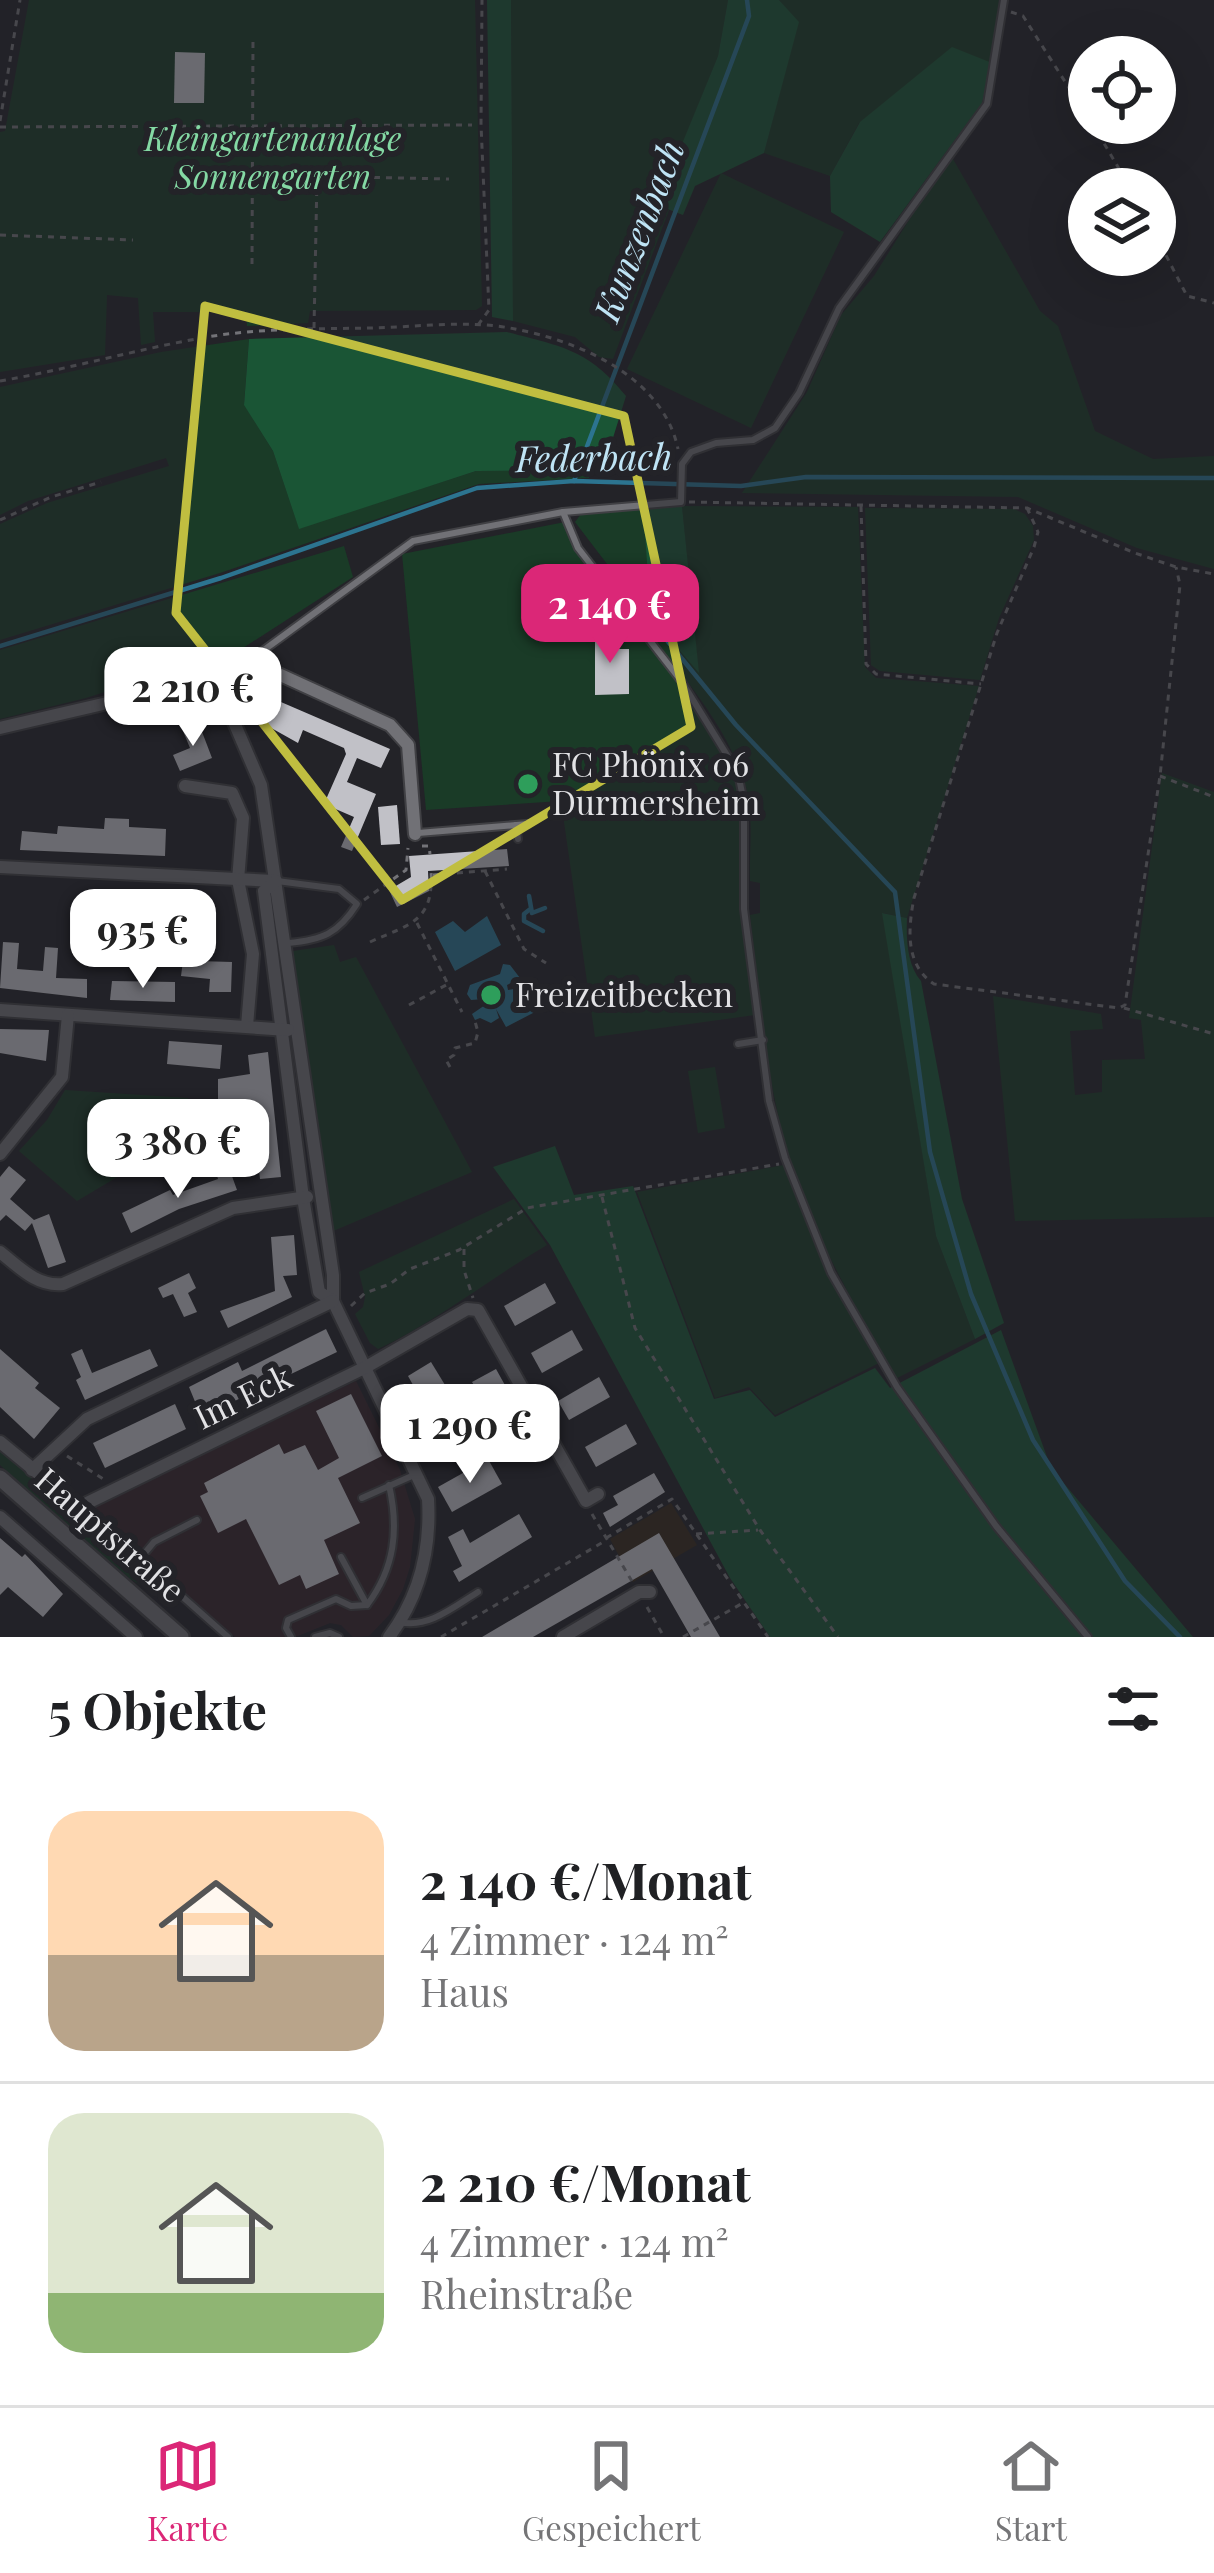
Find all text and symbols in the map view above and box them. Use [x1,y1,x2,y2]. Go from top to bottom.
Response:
map controls [1068,36,1176,276]
button: locate [1068,36,1176,144]
park label: Kleingartenanlage Sonnengarten [143,115,401,197]
water label: Kunzenbach [580,133,694,329]
button: layers [1068,168,1176,276]
water label: Federbach [513,431,673,481]
pin: 2 140 € [499,564,721,666]
text: 2 140 € [548,577,672,629]
pin: 2 210 € [82,647,304,749]
text: 2 210 € [131,660,255,712]
place label: FC Phönix 06 Durmersheim [552,741,760,823]
marker: FC Phönix 06 Durmersheim [515,771,541,797]
pin: 935 € [59,889,227,991]
text: 935 € [97,902,189,954]
place label: Freizeitbecken [515,971,733,1015]
marker: Freizeitbecken [478,982,504,1008]
pin: 3 380 € [67,1099,289,1201]
text: 3 380 € [114,1112,242,1164]
street label: Im Eck [186,1353,298,1438]
pin: 1 290 € [359,1384,581,1486]
text: 1 290 € [408,1397,532,1449]
street label: Hauptstraße [27,1456,195,1611]
text: 5 Objekte [48,1675,267,1743]
icon: filters [1100,1676,1166,1742]
text: 2 140 €/Monat [420,1845,751,1913]
icon: home [144,1859,288,2003]
text: 4 Zimmer · 124 m² [420,1913,729,1965]
text: Haus [420,1965,509,2017]
text: 2 210 €/Monat [420,2147,751,2215]
icon: home [144,2161,288,2305]
text: 4 Zimmer · 124 m² [420,2215,729,2267]
text: Rheinstraße [420,2267,633,2319]
tab: Karte [147,2433,228,2549]
tab: Gespeichert [522,2433,701,2549]
tab: Start [995,2433,1067,2549]

